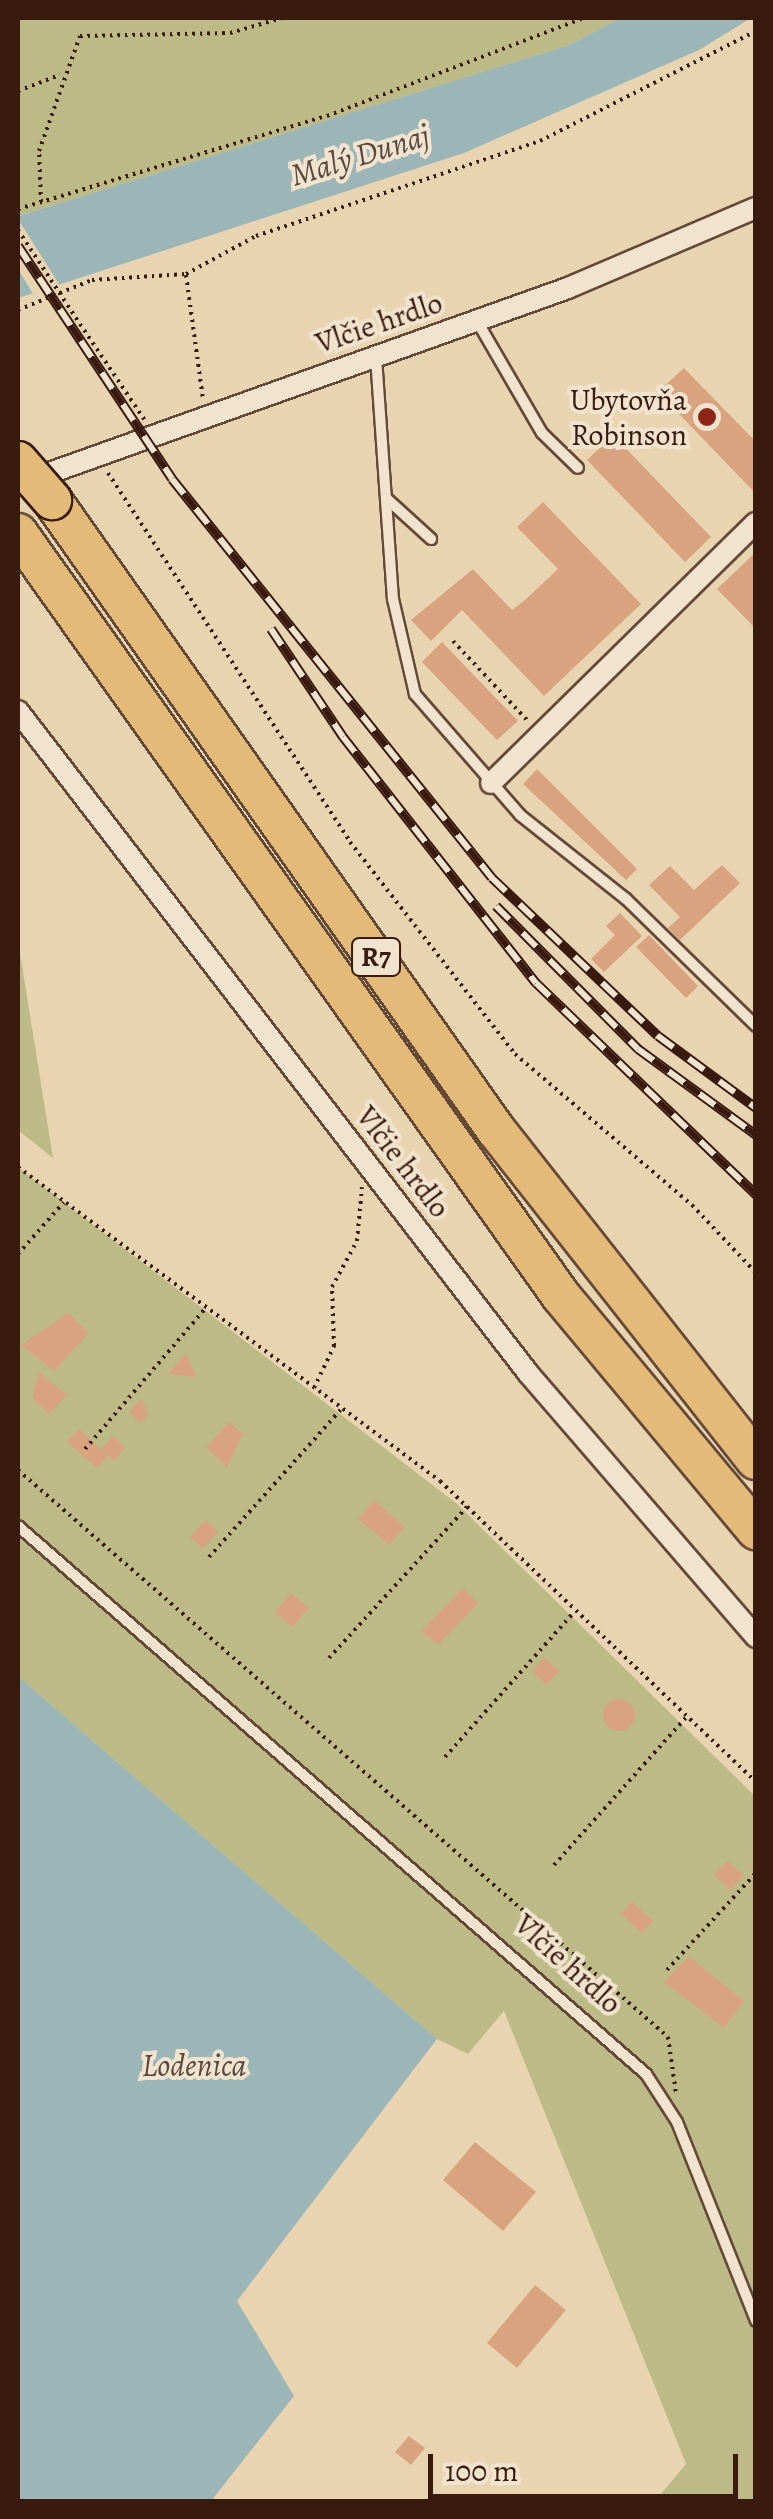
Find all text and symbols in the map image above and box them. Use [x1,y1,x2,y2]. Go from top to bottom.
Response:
water label: Malý Dunaj [286,116,434,194]
street label: Vlčie hrdlo [311,285,447,361]
place label: Ubytovňa Robinson [570,382,687,452]
marker: Ubytovňa Robinson [696,406,718,428]
road number: R7 [351,934,401,980]
street label: Vlčie hrdlo [348,1099,458,1225]
street label: Vlčie hrdlo [507,1907,629,2021]
water label: Lodenica [142,2046,246,2084]
scale bar [433,2434,743,2496]
text: 100 m [445,2451,518,2491]

